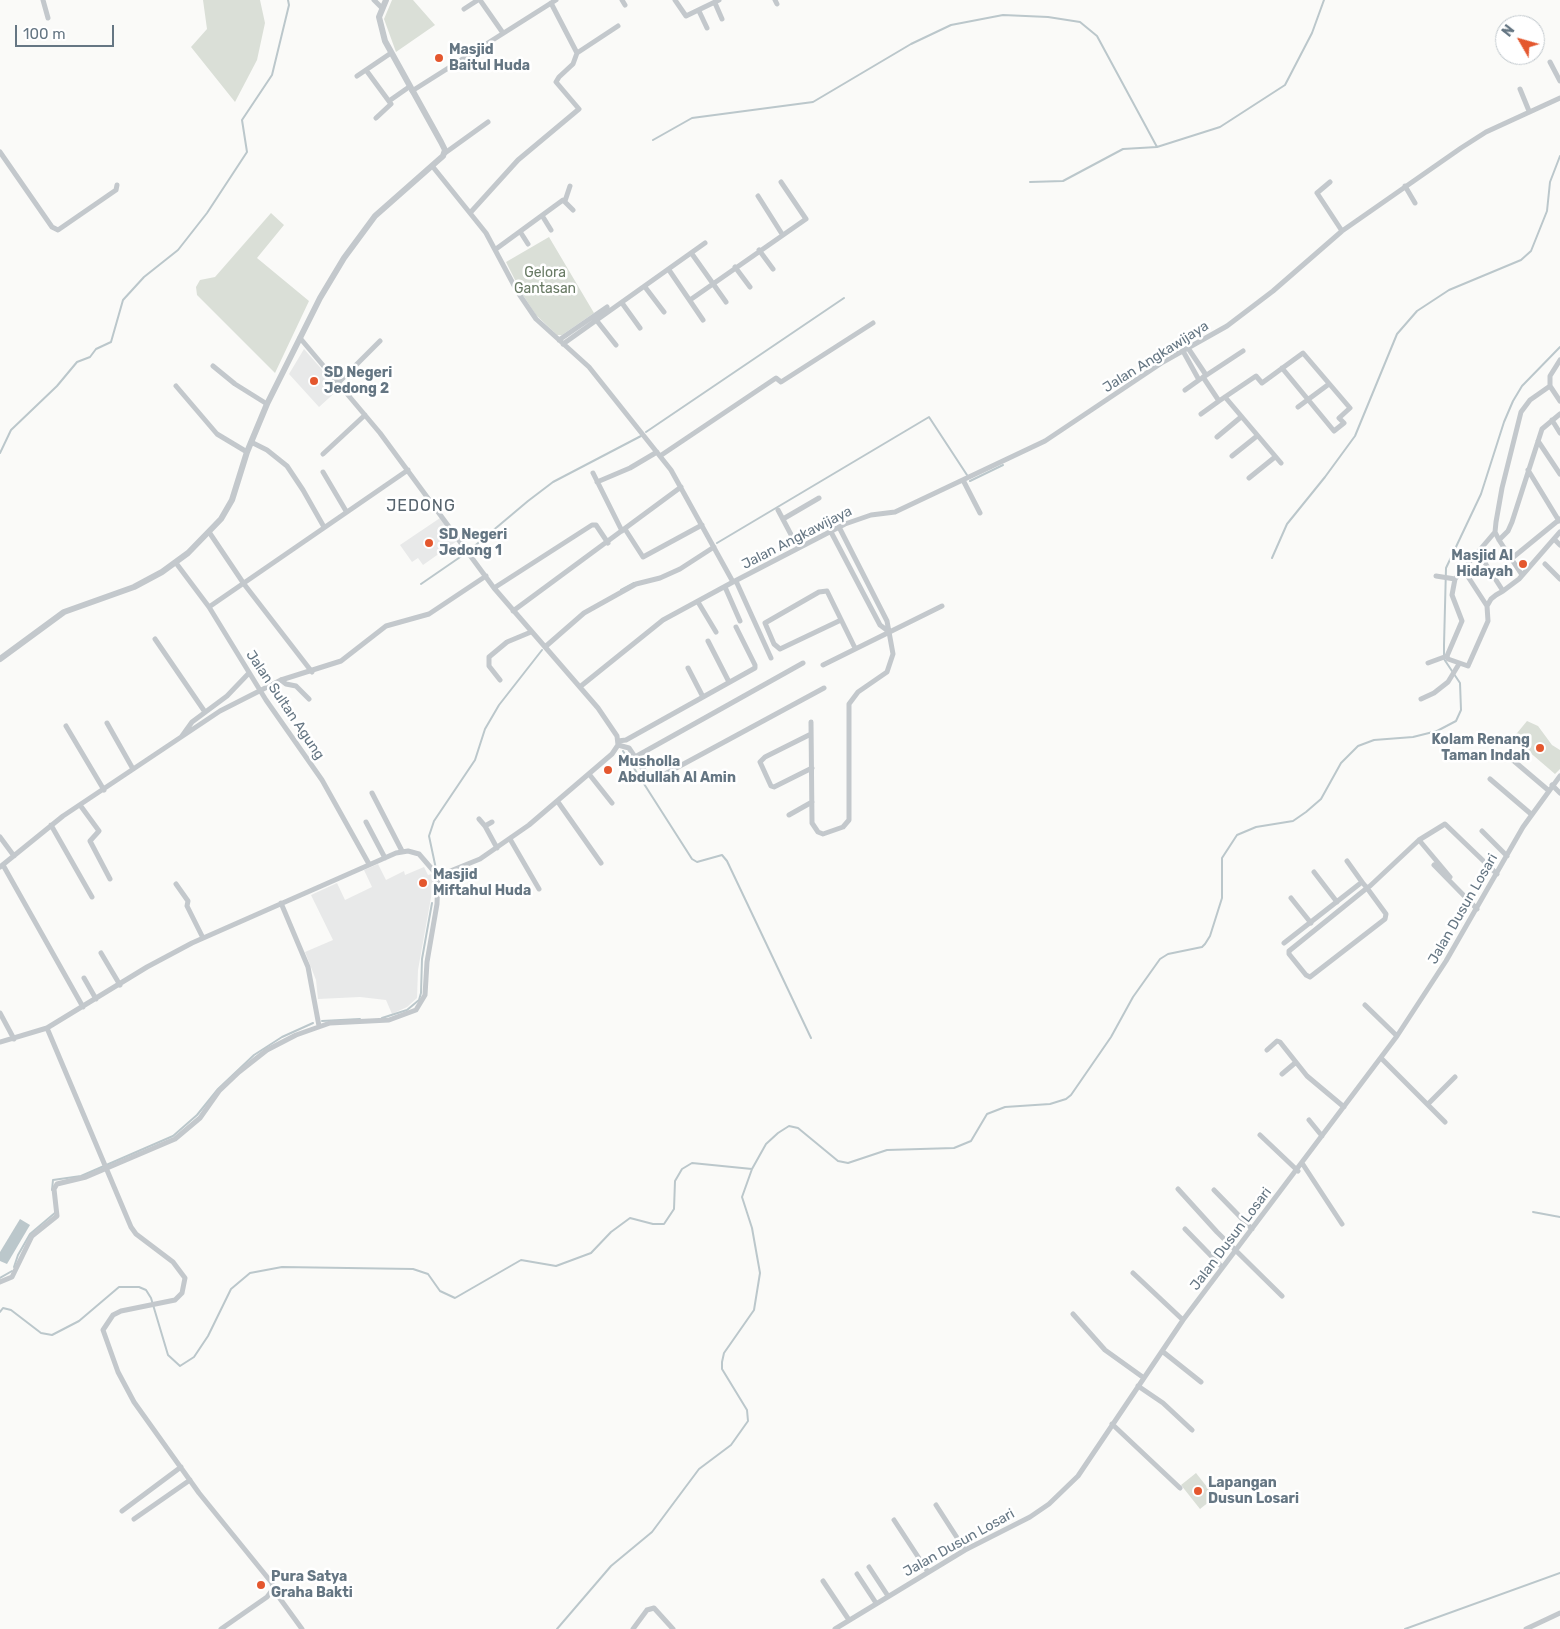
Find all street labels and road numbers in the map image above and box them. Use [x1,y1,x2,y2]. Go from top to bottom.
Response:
street label: Jalan Angkawijaya [1100,318,1212,396]
street label: Jalan Angkawijaya [739,503,855,573]
street label: Jalan Sultan Agung [242,647,328,763]
street label: Jalan Dusun Losari [1425,851,1501,967]
street label: Jalan Dusun Losari [1187,1184,1275,1294]
street label: Jalan Dusun Losari [900,1505,1018,1581]

